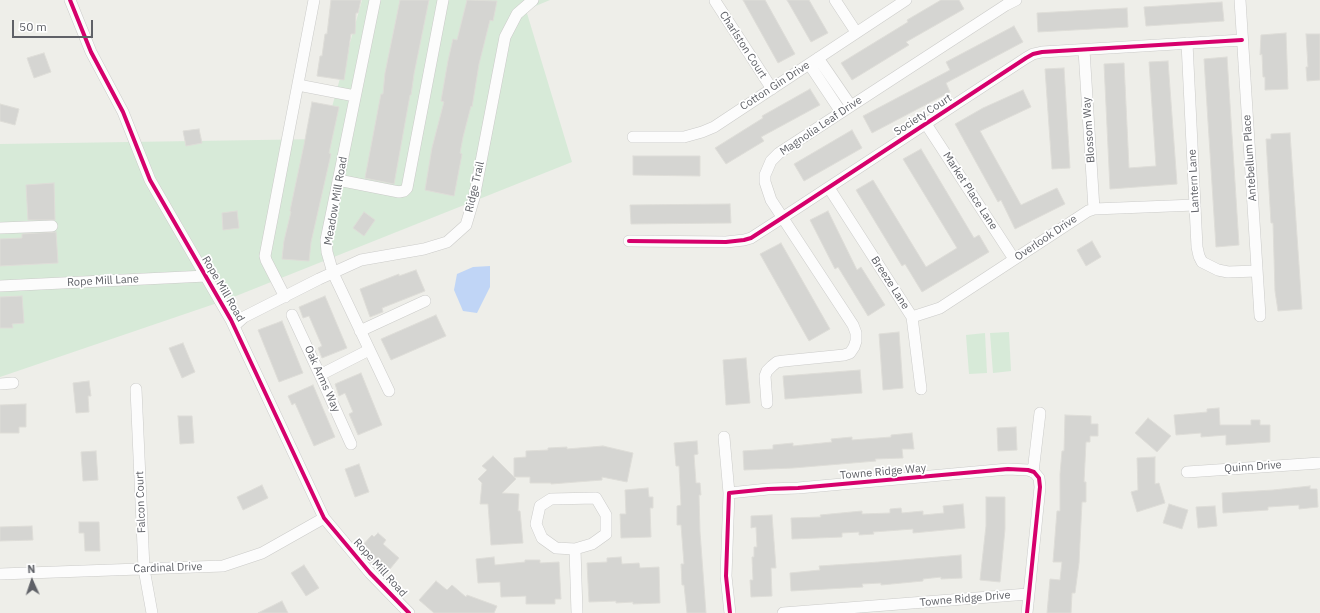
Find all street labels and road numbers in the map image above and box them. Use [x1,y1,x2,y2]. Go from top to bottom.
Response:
street label: Charlston Court [716,9,770,81]
street label: Cotton Gin Drive [738,59,812,113]
street label: Society Court [892,91,954,139]
street label: Magnolia Leaf Drive [777,94,865,158]
street label: Blossom Way [1080,96,1098,164]
street label: Antebellum Place [1240,114,1260,202]
street label: Lantern Lane [1186,149,1202,213]
street label: Market Place Lane [940,150,1000,232]
street label: Meadow Mill Road [322,156,350,246]
street label: Ridge Trail [463,160,487,214]
street label: Overlook Drive [1012,212,1080,264]
street label: Rope Mill Road [199,254,247,324]
street label: Breeze Lane [868,254,912,312]
street label: Rope Mill Lane [67,273,139,289]
street label: Oak Arms Way [301,344,343,414]
street label: Quinn Drive [1224,458,1282,476]
street label: Towne Ridge Way [839,462,927,482]
street label: Falcon Court [133,471,149,533]
street label: Rope Mill Road [350,536,410,600]
street label: Cardinal Drive [133,560,203,576]
street label: Towne Ridge Drive [919,588,1011,610]

